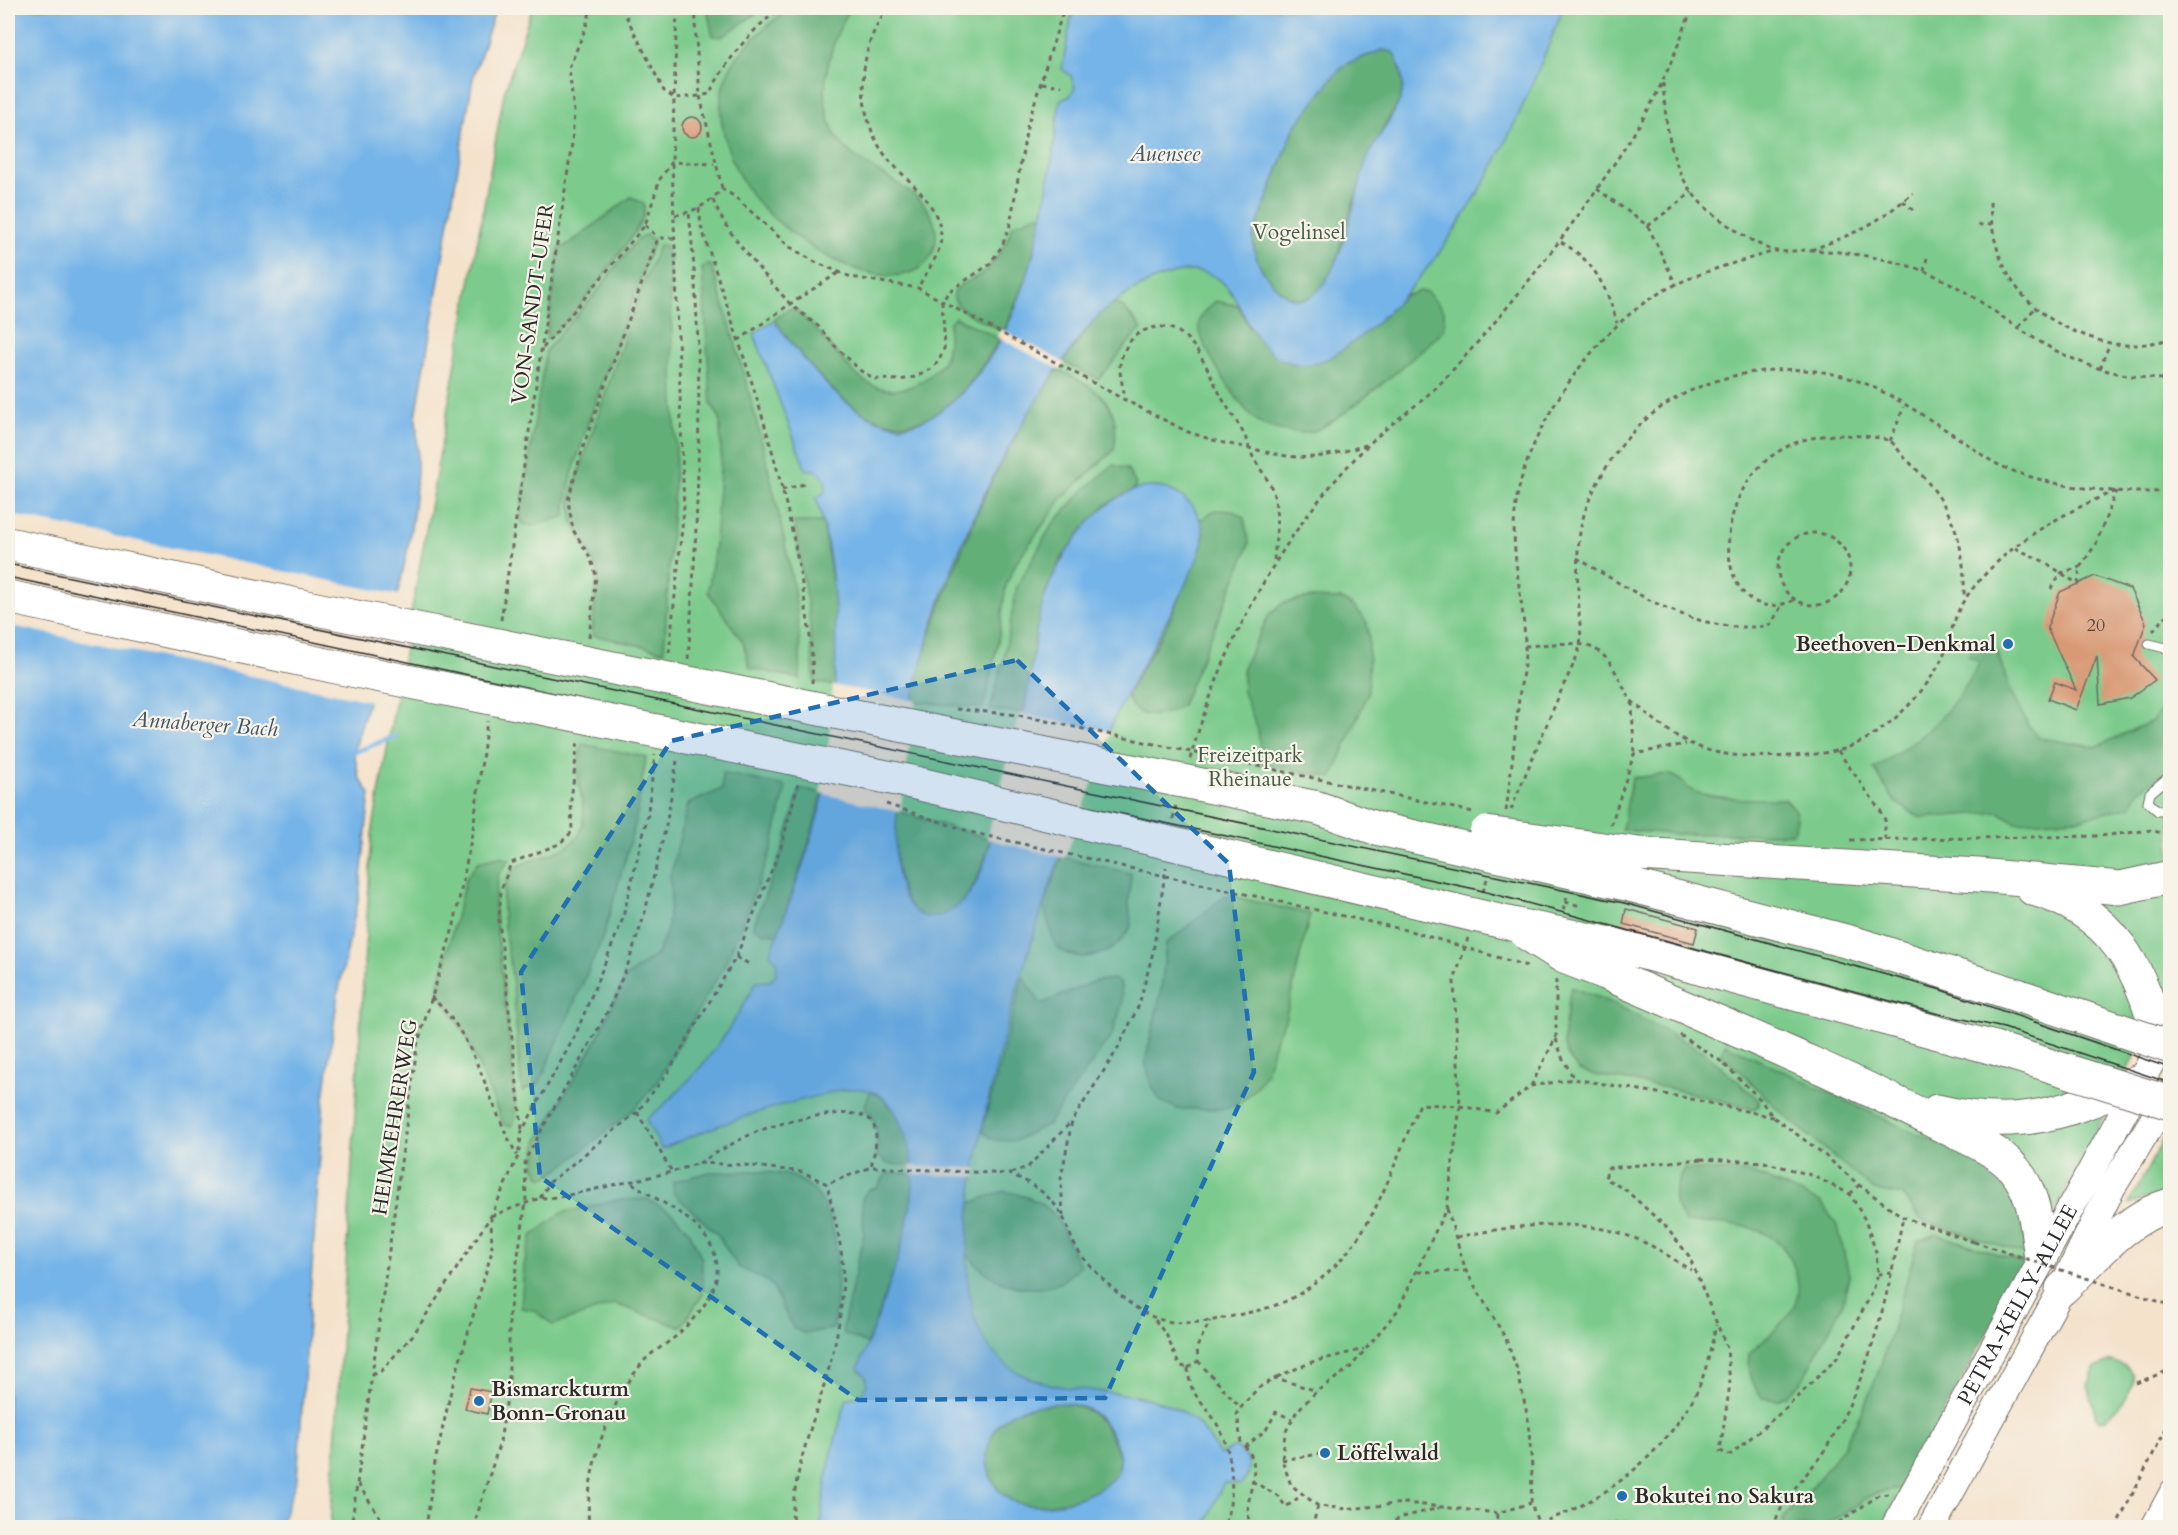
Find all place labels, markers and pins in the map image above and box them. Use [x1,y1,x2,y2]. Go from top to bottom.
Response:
place label: Beethoven-Denkmal [1796,630,1996,659]
marker: Beethoven-Denkmal [2001,637,2015,651]
place label: Bismarckturm Bonn-Gronau [491,1375,630,1428]
marker: Bismarckturm Bonn-Gronau [472,1394,486,1408]
place label: Löffelwald [1337,1439,1439,1468]
marker: Löffelwald [1318,1446,1332,1460]
place label: Bokutei no Sakura [1634,1482,1815,1511]
marker: Bokutei no Sakura [1615,1489,1629,1503]

